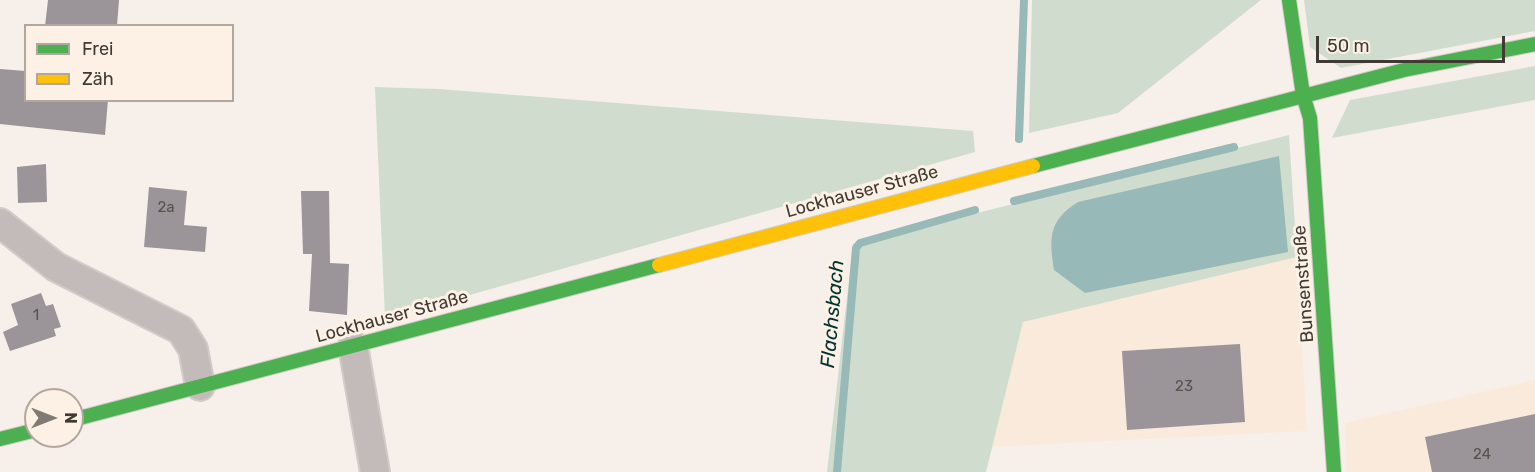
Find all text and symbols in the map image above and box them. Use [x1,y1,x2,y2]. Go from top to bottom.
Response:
legend [24,24,234,102]
scale bar [1319,24,1508,62]
text: 50 m [1327,35,1370,57]
text: Frei [82,38,113,60]
text: Zäh [82,68,114,90]
street label: Lockhauser Straße [783,161,941,223]
house number: 2a [157,199,175,217]
street label: Bunsenstraße [1289,225,1319,343]
water label: Flachsbach [816,259,850,369]
street label: Lockhauser Straße [313,286,471,348]
house number: 1 [33,307,39,325]
house number: 23 [1175,378,1193,396]
north arrow [24,388,84,448]
text: N [61,412,80,424]
house number: 24 [1473,446,1491,464]

